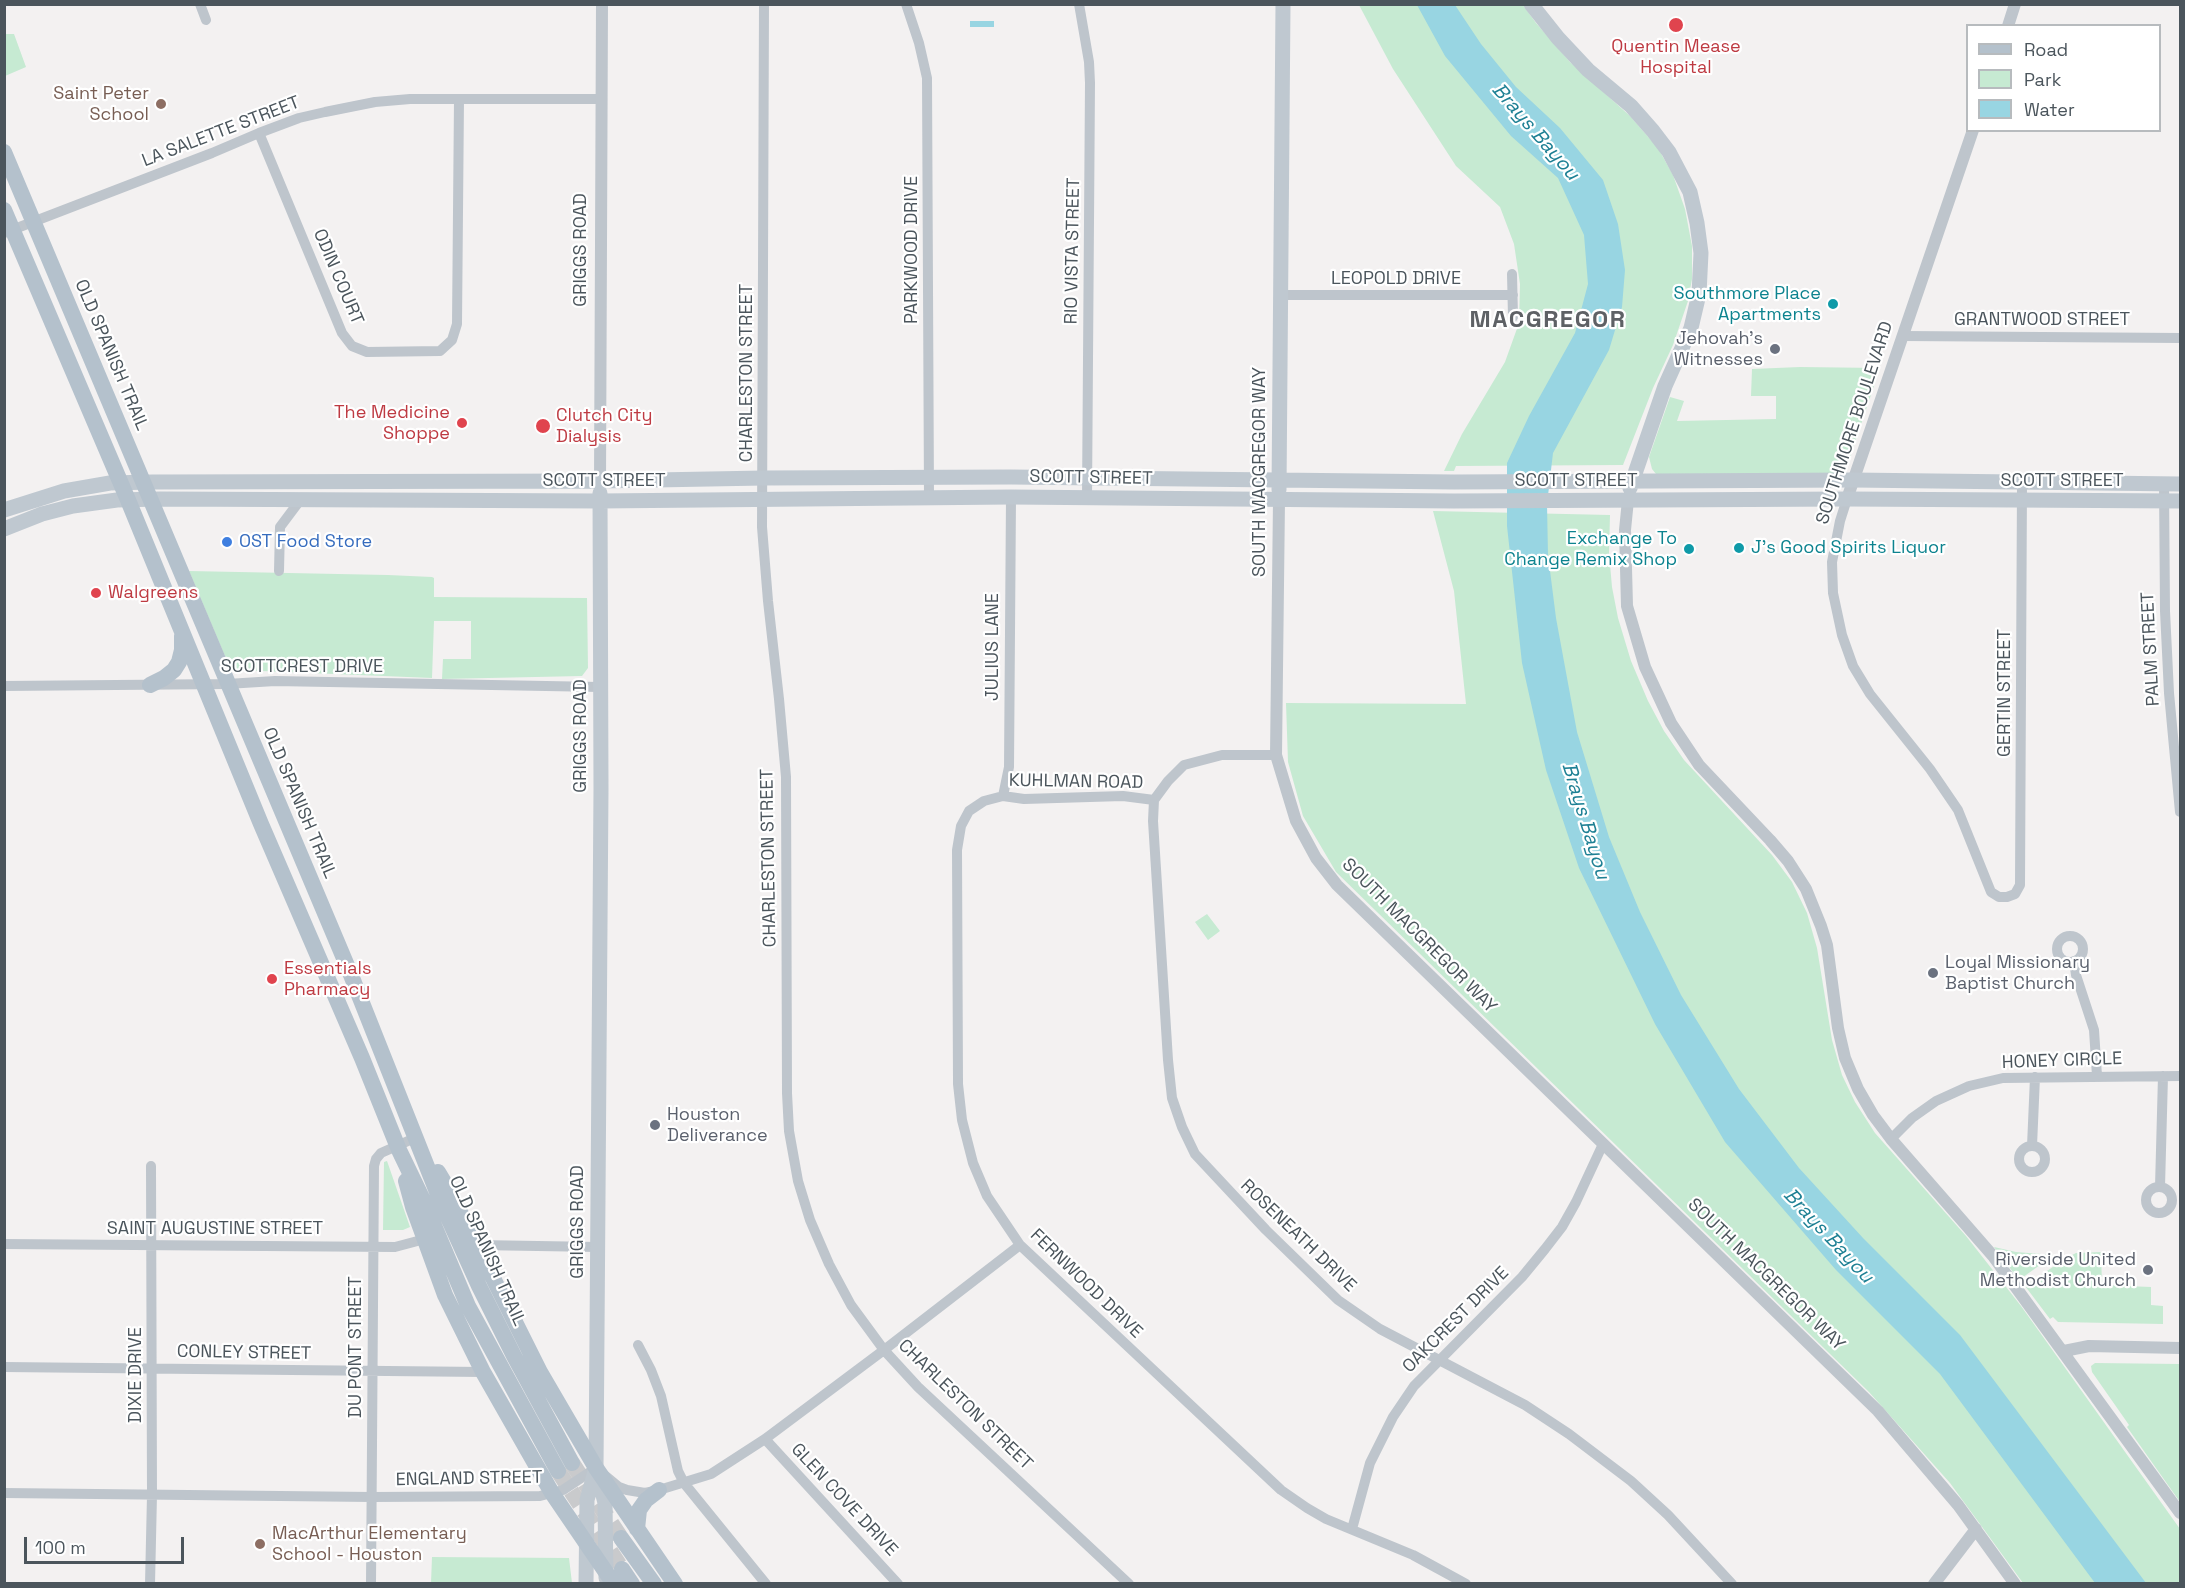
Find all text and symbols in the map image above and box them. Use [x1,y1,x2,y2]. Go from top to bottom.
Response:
marker: Quentin Mease Hospital [1667,16,1685,34]
legend [1966,24,2161,132]
place label: Quentin Mease Hospital [1611,36,1741,78]
text: Road [2024,38,2068,61]
text: Park [2024,68,2061,91]
water label: Brays Bayou [1486,79,1584,185]
place label: Saint Peter School [53,83,149,125]
street label: LA SALETTE STREET [139,92,303,172]
marker: Saint Peter School [154,97,168,111]
text: Water [2024,98,2075,121]
street label: PARKWOOD DRIVE [901,176,923,324]
street label: RIO VISTA STREET [1061,177,1085,325]
street label: GRIGGS ROAD [570,193,592,307]
street label: ODIN COURT [308,226,368,328]
street label: LEOPOLD DRIVE [1331,268,1461,290]
street label: OLD SPANISH TRAIL [69,276,153,434]
place label: Southmore Place Apartments [1673,283,1821,326]
street label: CHARLESTON STREET [736,284,758,462]
marker: Southmore Place Apartments [1826,297,1840,311]
district label: MACGREGOR [1470,306,1626,334]
street label: GRANTWOOD STREET [1954,309,2130,331]
street label: SOUTHMORE BOULEVARD [1812,319,1898,527]
place label: Jehovah's Witnesses [1674,328,1763,370]
marker: Jehovah's Witnesses [1768,342,1782,356]
street label: SOUTH MACGREGOR WAY [1249,367,1271,577]
place label: The Medicine Shoppe [334,402,450,444]
place label: Clutch City Dialysis [556,405,653,448]
marker: The Medicine Shoppe [455,416,469,430]
marker: Clutch City Dialysis [534,417,552,435]
street label: SCOTT STREET [1029,466,1153,490]
street label: SCOTT STREET [542,470,666,492]
street label: SCOTT STREET [1514,470,1638,492]
street label: SCOTT STREET [2000,470,2124,492]
place label: Exchange To Change Remix Shop [1504,528,1677,570]
place label: OST Food Store [239,531,372,553]
marker: OST Food Store [220,535,234,549]
place label: J's Good Spirits Liquor [1751,537,1946,559]
marker: J's Good Spirits Liquor [1732,541,1746,555]
marker: Exchange To Change Remix Shop [1682,542,1696,556]
place label: Walgreens [108,582,198,604]
marker: Walgreens [89,586,103,600]
street label: PALM STREET [2137,591,2165,707]
street label: JULIUS LANE [982,593,1004,701]
street label: GERTIN STREET [1994,629,2016,757]
street label: SCOTTCREST DRIVE [221,656,383,678]
street label: GRIGGS ROAD [570,679,592,793]
street label: OLD SPANISH TRAIL [257,724,341,882]
water label: Brays Bayou [1556,760,1614,882]
street label: CHARLESTON STREET [757,769,781,947]
street label: KUHLMAN ROAD [1009,770,1143,794]
street label: SOUTH MACGREGOR WAY [1337,854,1501,1018]
place label: Loyal Missionary Baptist Church [1945,952,2090,994]
place label: Essentials Pharmacy [284,958,371,1000]
marker: Loyal Missionary Baptist Church [1926,966,1940,980]
marker: Essentials Pharmacy [265,972,279,986]
street label: HONEY CIRCLE [2001,1048,2123,1074]
place label: Houston Deliverance [667,1104,768,1146]
marker: Houston Deliverance [648,1118,662,1132]
street label: GRIGGS ROAD [567,1165,589,1279]
street label: OLD SPANISH TRAIL [444,1173,530,1329]
street label: ROSENEATH DRIVE [1236,1175,1360,1297]
water label: Brays Bayou [1778,1184,1878,1288]
street label: SOUTH MACGREGOR WAY [1683,1194,1849,1356]
street label: SAINT AUGUSTINE STREET [107,1218,323,1240]
street label: FERNWOOD DRIVE [1025,1225,1147,1343]
place label: Riverside United Methodist Church [1980,1249,2136,1292]
street label: OAKCREST DRIVE [1398,1262,1514,1378]
marker: Riverside United Methodist Church [2141,1263,2155,1277]
street label: DU PONT STREET [345,1276,367,1418]
street label: DIXIE DRIVE [125,1327,147,1423]
street label: CHARLESTON STREET [893,1335,1037,1475]
street label: CONLEY STREET [177,1341,311,1365]
street label: GLEN COVE DRIVE [786,1439,902,1561]
street label: ENGLAND STREET [395,1467,543,1491]
place label: MacArthur Elementary School - Houston [272,1523,467,1565]
scale bar [27,1525,188,1563]
text: 100 m [35,1536,86,1559]
marker: MacArthur Elementary School - Houston [253,1537,267,1551]

